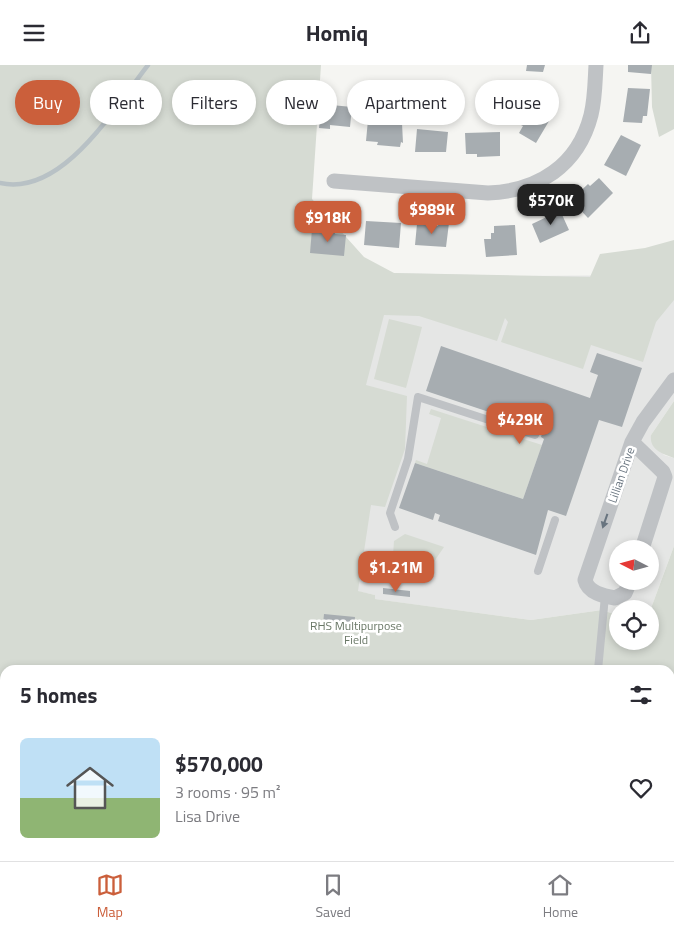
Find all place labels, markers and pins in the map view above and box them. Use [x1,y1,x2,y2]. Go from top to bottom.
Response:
pin: $570K [516,184,586,226]
pin: $989K [397,193,467,235]
pin: $918K [293,201,363,243]
pin: $429K [485,403,555,445]
pin: $1.21M [355,551,437,593]

